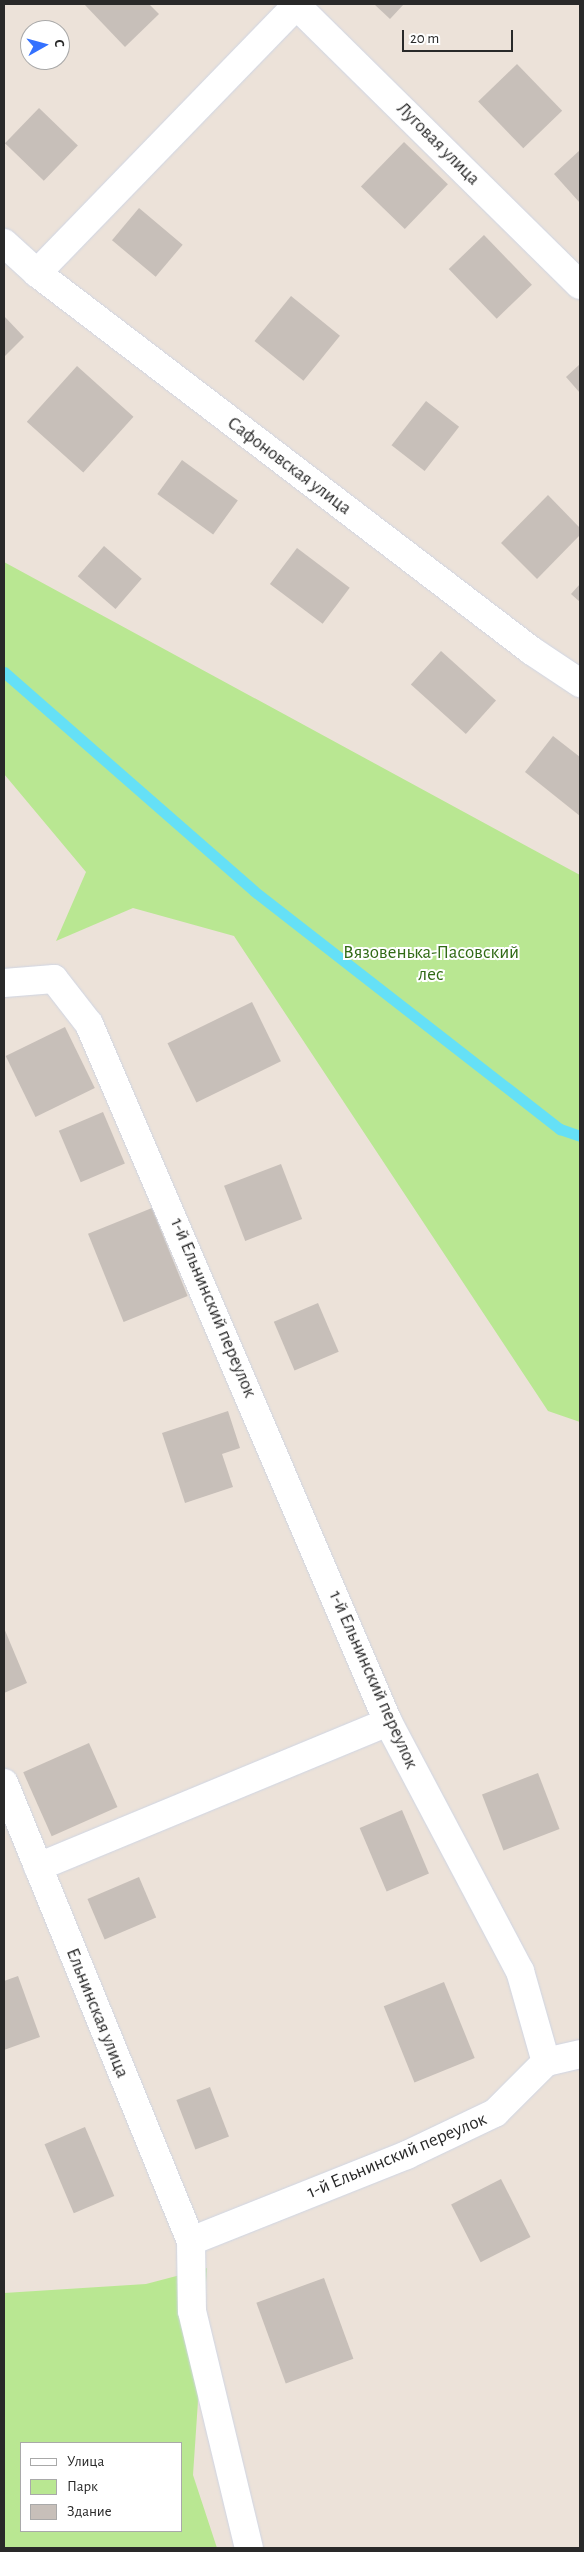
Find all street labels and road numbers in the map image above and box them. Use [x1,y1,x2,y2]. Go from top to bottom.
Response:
street label: Луговая улица [392,98,484,190]
street label: Сафоновская улица [222,412,356,520]
street label: 1-й Ельнинский переулок [165,1215,261,1401]
street label: 1-й Ельнинский переулок [323,1587,423,1773]
street label: Ельнинская улица [61,1945,133,2081]
street label: 1-й Ельнинский переулок [304,2108,490,2204]

